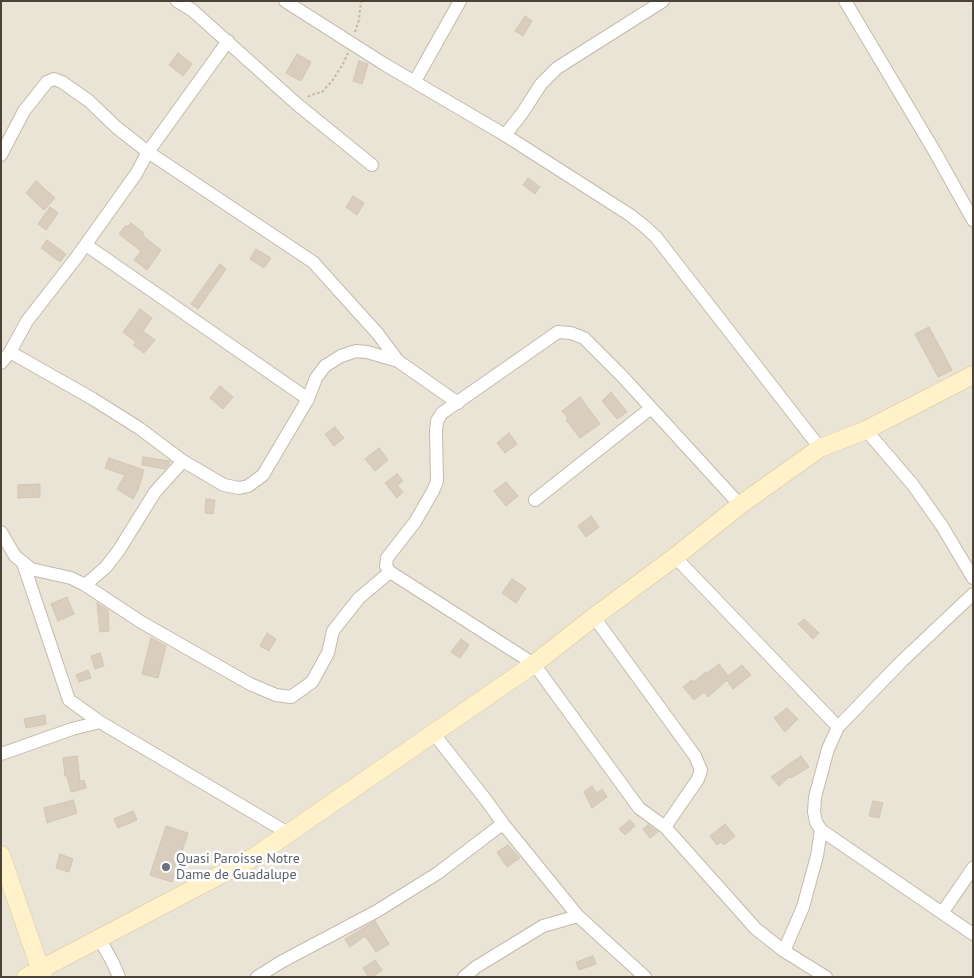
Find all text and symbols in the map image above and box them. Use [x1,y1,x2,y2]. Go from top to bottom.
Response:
place label: Quasi Paroisse Notre Dame de Guadalupe [176,851,300,884]
marker: Quasi Paroisse Notre Dame de Guadalupe [160,861,172,873]

